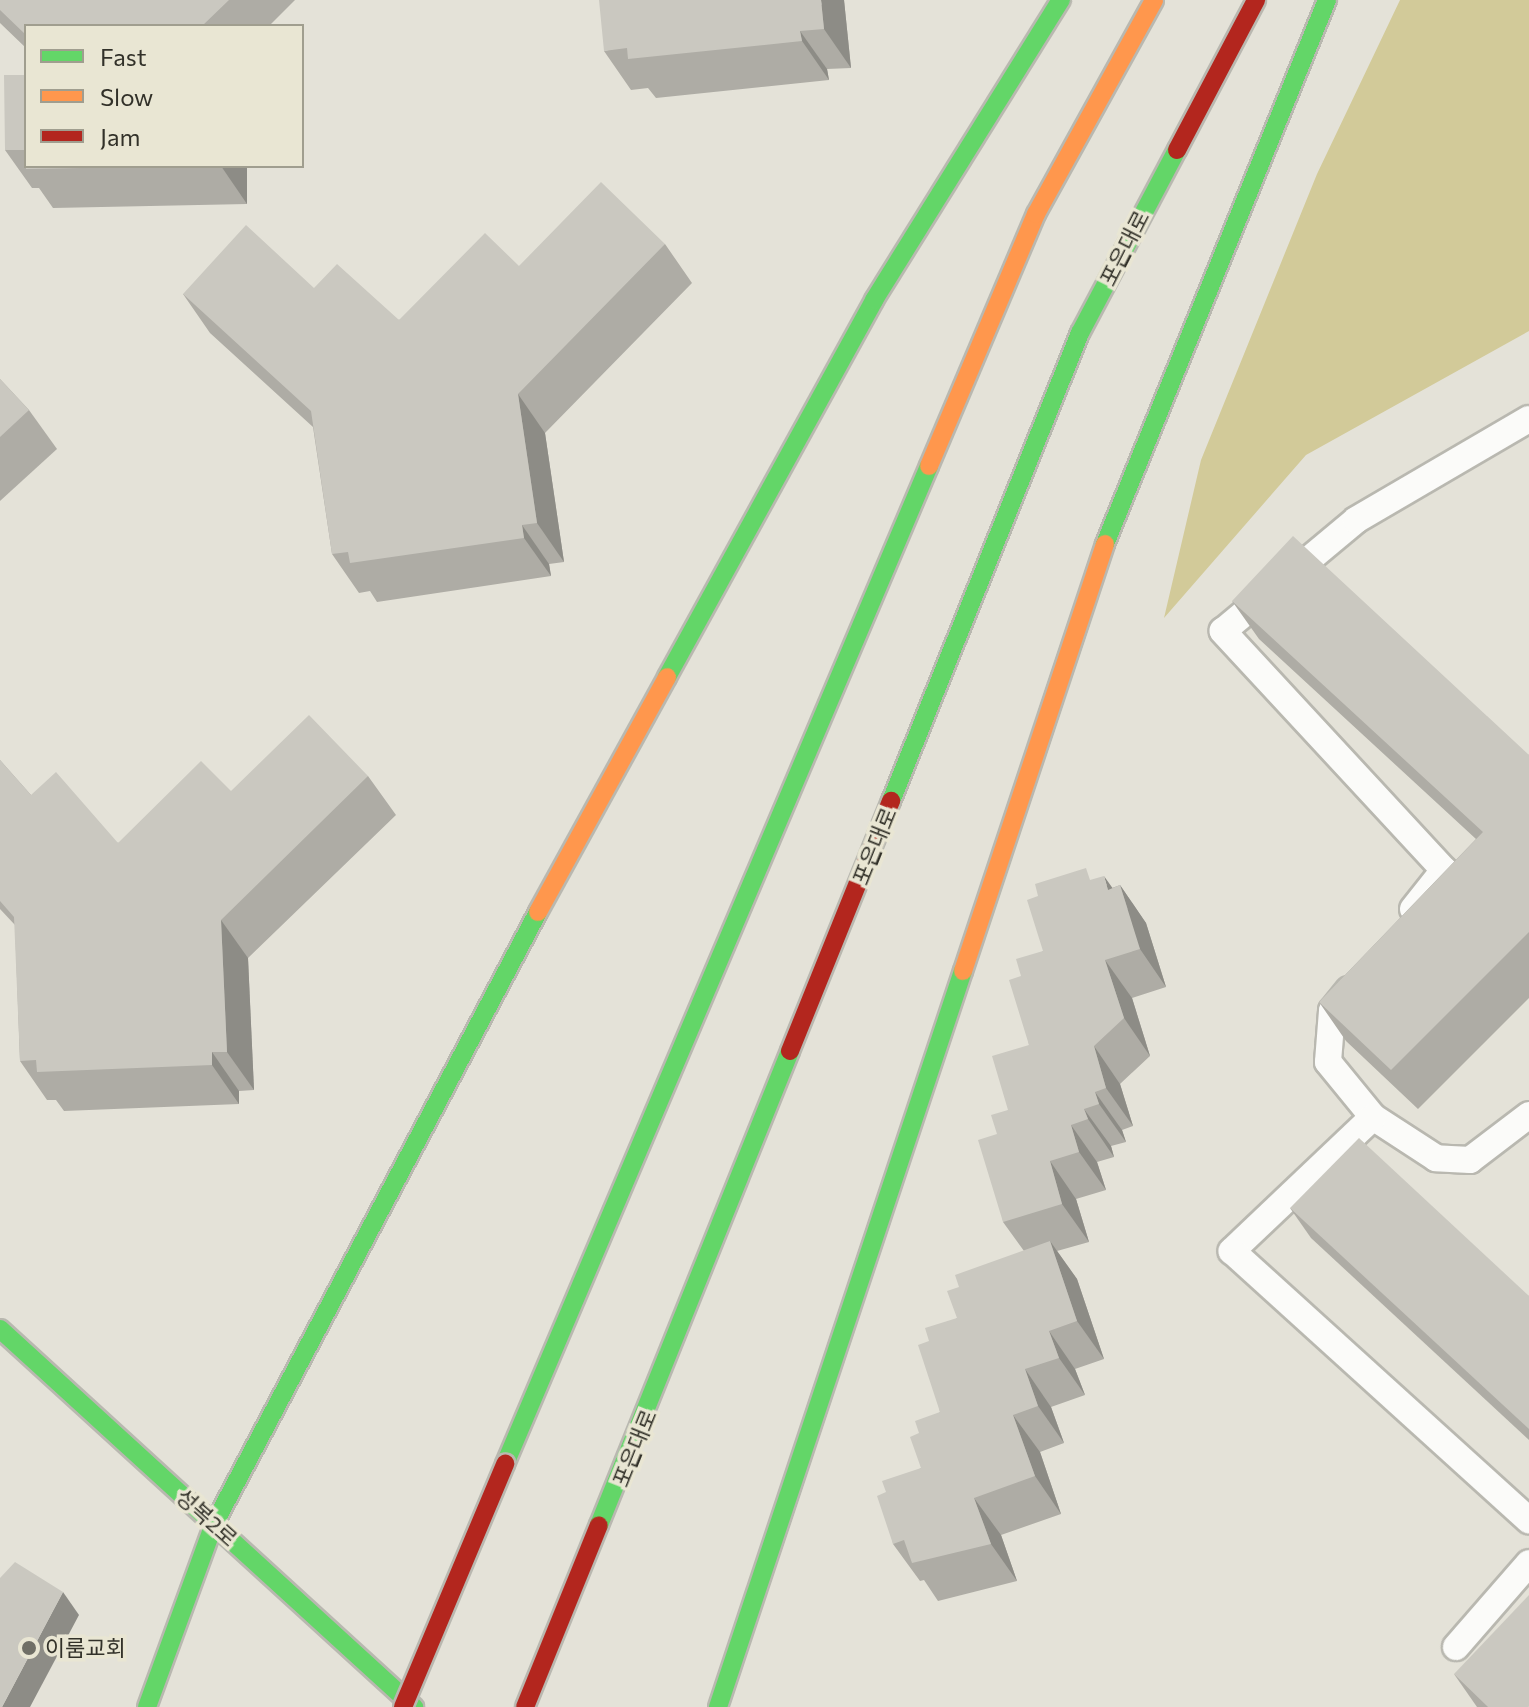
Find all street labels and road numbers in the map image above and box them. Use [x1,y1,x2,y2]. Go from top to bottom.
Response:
street label: 포은대로 [1094,206,1154,290]
street label: 포은대로 [847,804,901,888]
street label: 포은대로 [607,1406,661,1490]
street label: 성복2로 [171,1483,243,1551]

